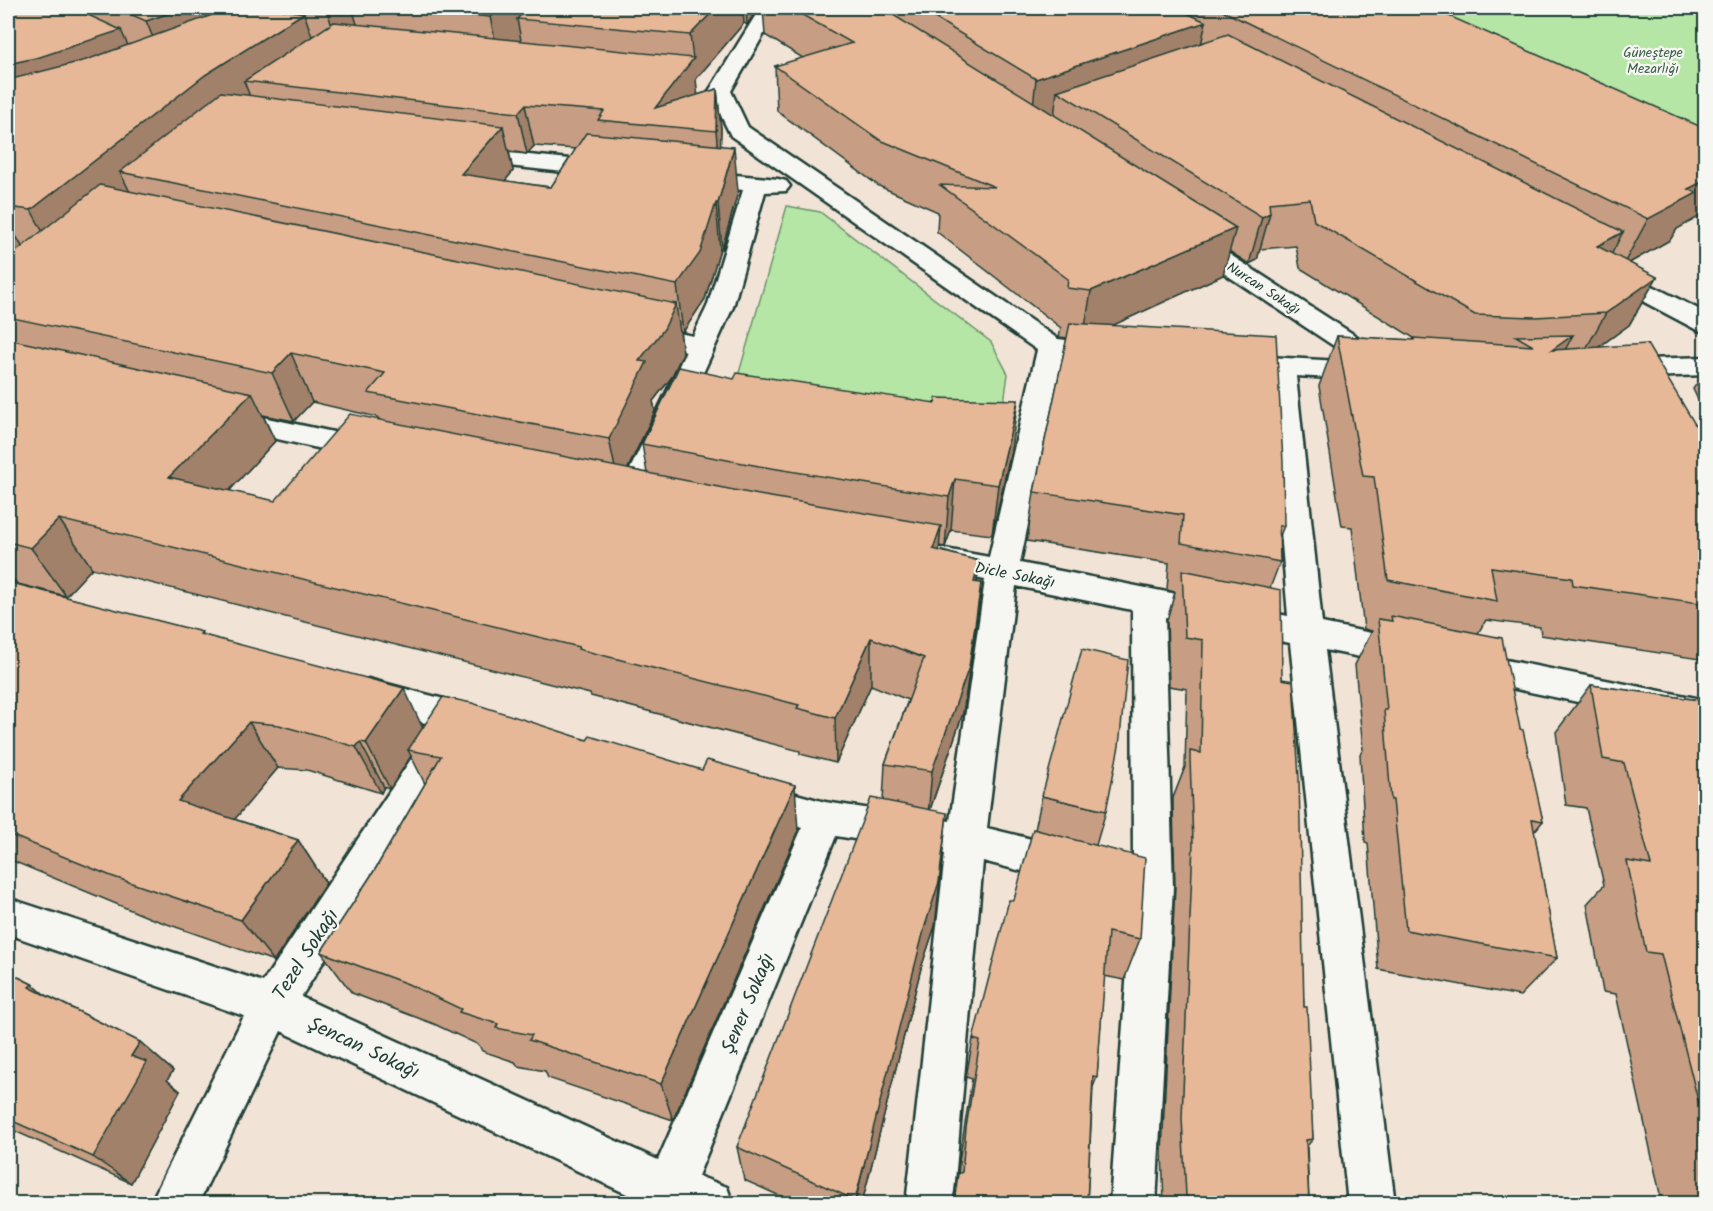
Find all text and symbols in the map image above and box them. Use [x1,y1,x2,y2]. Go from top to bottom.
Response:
park label: Güneştepe Mezarlığı [1623,42,1684,80]
street label: Nurcan Sokağı [1222,257,1305,321]
street label: Dicle Sokağı [972,555,1057,595]
street label: Tezel Sokağı [265,903,348,1007]
street label: Şener Sokağı [713,948,785,1059]
street label: Şencan Sokağı [302,1009,425,1089]

